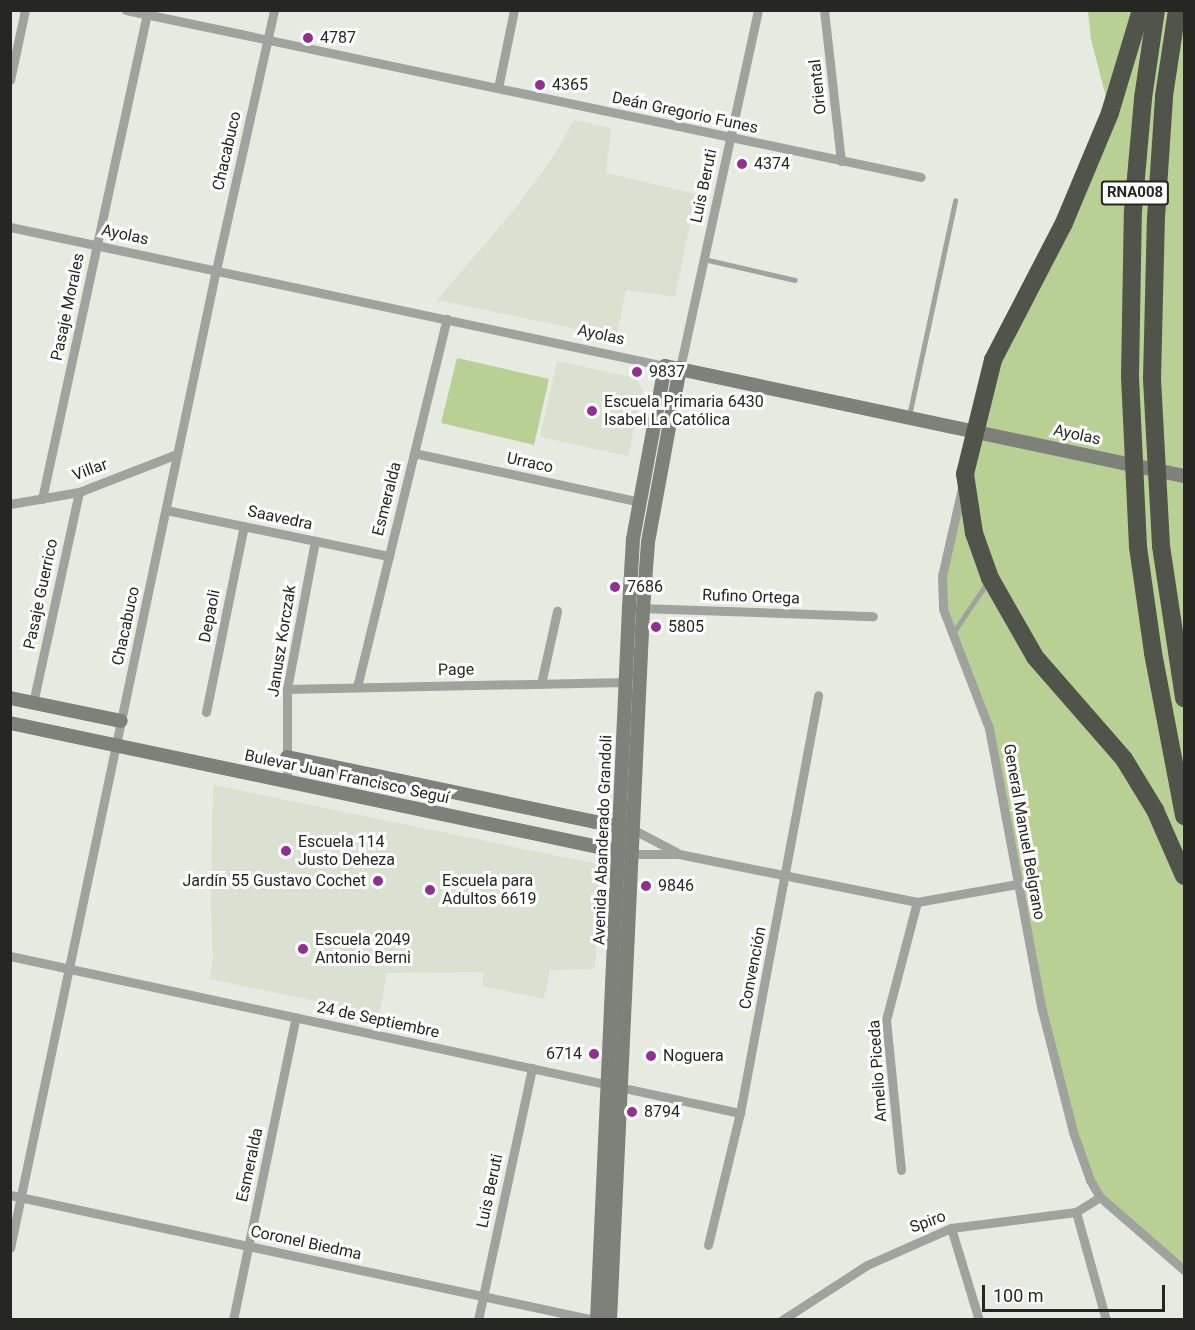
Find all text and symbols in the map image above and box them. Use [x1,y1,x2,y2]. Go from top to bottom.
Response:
place label: 4787 [320,28,356,48]
marker: 4787 [301,31,315,45]
street label: Oriental [806,58,830,116]
place label: 4365 [552,75,588,95]
marker: 4365 [533,78,547,92]
street label: Deán Gregorio Funes [610,88,760,138]
street label: Chacabuco [209,110,245,192]
street label: Luis Beruti [687,147,721,225]
place label: 4374 [754,154,790,174]
marker: 4374 [735,157,749,171]
road number: RNA008 [1100,181,1170,205]
street label: Ayolas [100,221,150,249]
street label: Pasaje Morales [47,251,89,363]
street label: Ayolas [576,321,626,349]
place label: 9837 [649,362,685,382]
marker: 9837 [630,365,644,379]
place label: Escuela Primaria 6430 Isabel La Católica [604,392,764,430]
marker: Escuela Primaria 6430 Isabel La Católica [585,404,599,418]
street label: Ayolas [1052,421,1102,449]
street label: Urraco [505,449,555,477]
street label: Villar [70,455,110,485]
street label: Esmeralda [369,460,405,538]
street label: Saavedra [246,502,314,534]
street label: Pasaje Guerrico [20,537,62,651]
place label: 7686 [627,577,663,597]
marker: 7686 [608,580,622,594]
street label: Janusz Korczak [264,584,300,698]
street label: Chacabuco [108,585,144,667]
street label: Rufino Ortega [702,586,800,608]
street label: Depaoli [195,588,225,644]
place label: 5805 [668,617,704,637]
marker: 5805 [649,620,663,634]
street label: Page [438,660,474,680]
street label: Avenida Abanderado Grandoli [590,734,616,946]
street label: General Manuel Belgrano [999,743,1049,921]
street label: Bulevar Juan Francisco Seguí [243,746,451,808]
place label: Escuela 114 Justo Deheza [298,832,395,870]
marker: Escuela 114 Justo Deheza [279,844,293,858]
place label: Jardín 55 Gustavo Cochet [182,871,366,891]
place label: Escuela para Adultos 6619 [442,871,537,909]
marker: Jardín 55 Gustavo Cochet [371,874,385,888]
place label: 9846 [658,876,694,896]
marker: 9846 [639,879,653,893]
marker: Escuela para Adultos 6619 [423,883,437,897]
street label: Convención [736,925,770,1011]
place label: Escuela 2049 Antonio Berni [315,930,411,968]
marker: Escuela 2049 Antonio Berni [296,942,310,956]
street label: 24 de Septiembre [315,998,441,1042]
street label: Amelio Piceda [865,1019,891,1123]
place label: 6714 [546,1044,582,1064]
place label: Noguera [663,1046,724,1066]
marker: 6714 [587,1047,601,1061]
marker: Noguera [644,1049,658,1063]
place label: 8794 [644,1102,680,1122]
marker: 8794 [625,1105,639,1119]
street label: Esmeralda [233,1126,267,1204]
street label: Luis Beruti [473,1152,507,1230]
street label: Spiro [907,1207,949,1237]
street label: Coronel Biedma [249,1222,363,1264]
scale bar [985,1273,1168,1311]
text: 100 m [993,1285,1044,1306]

